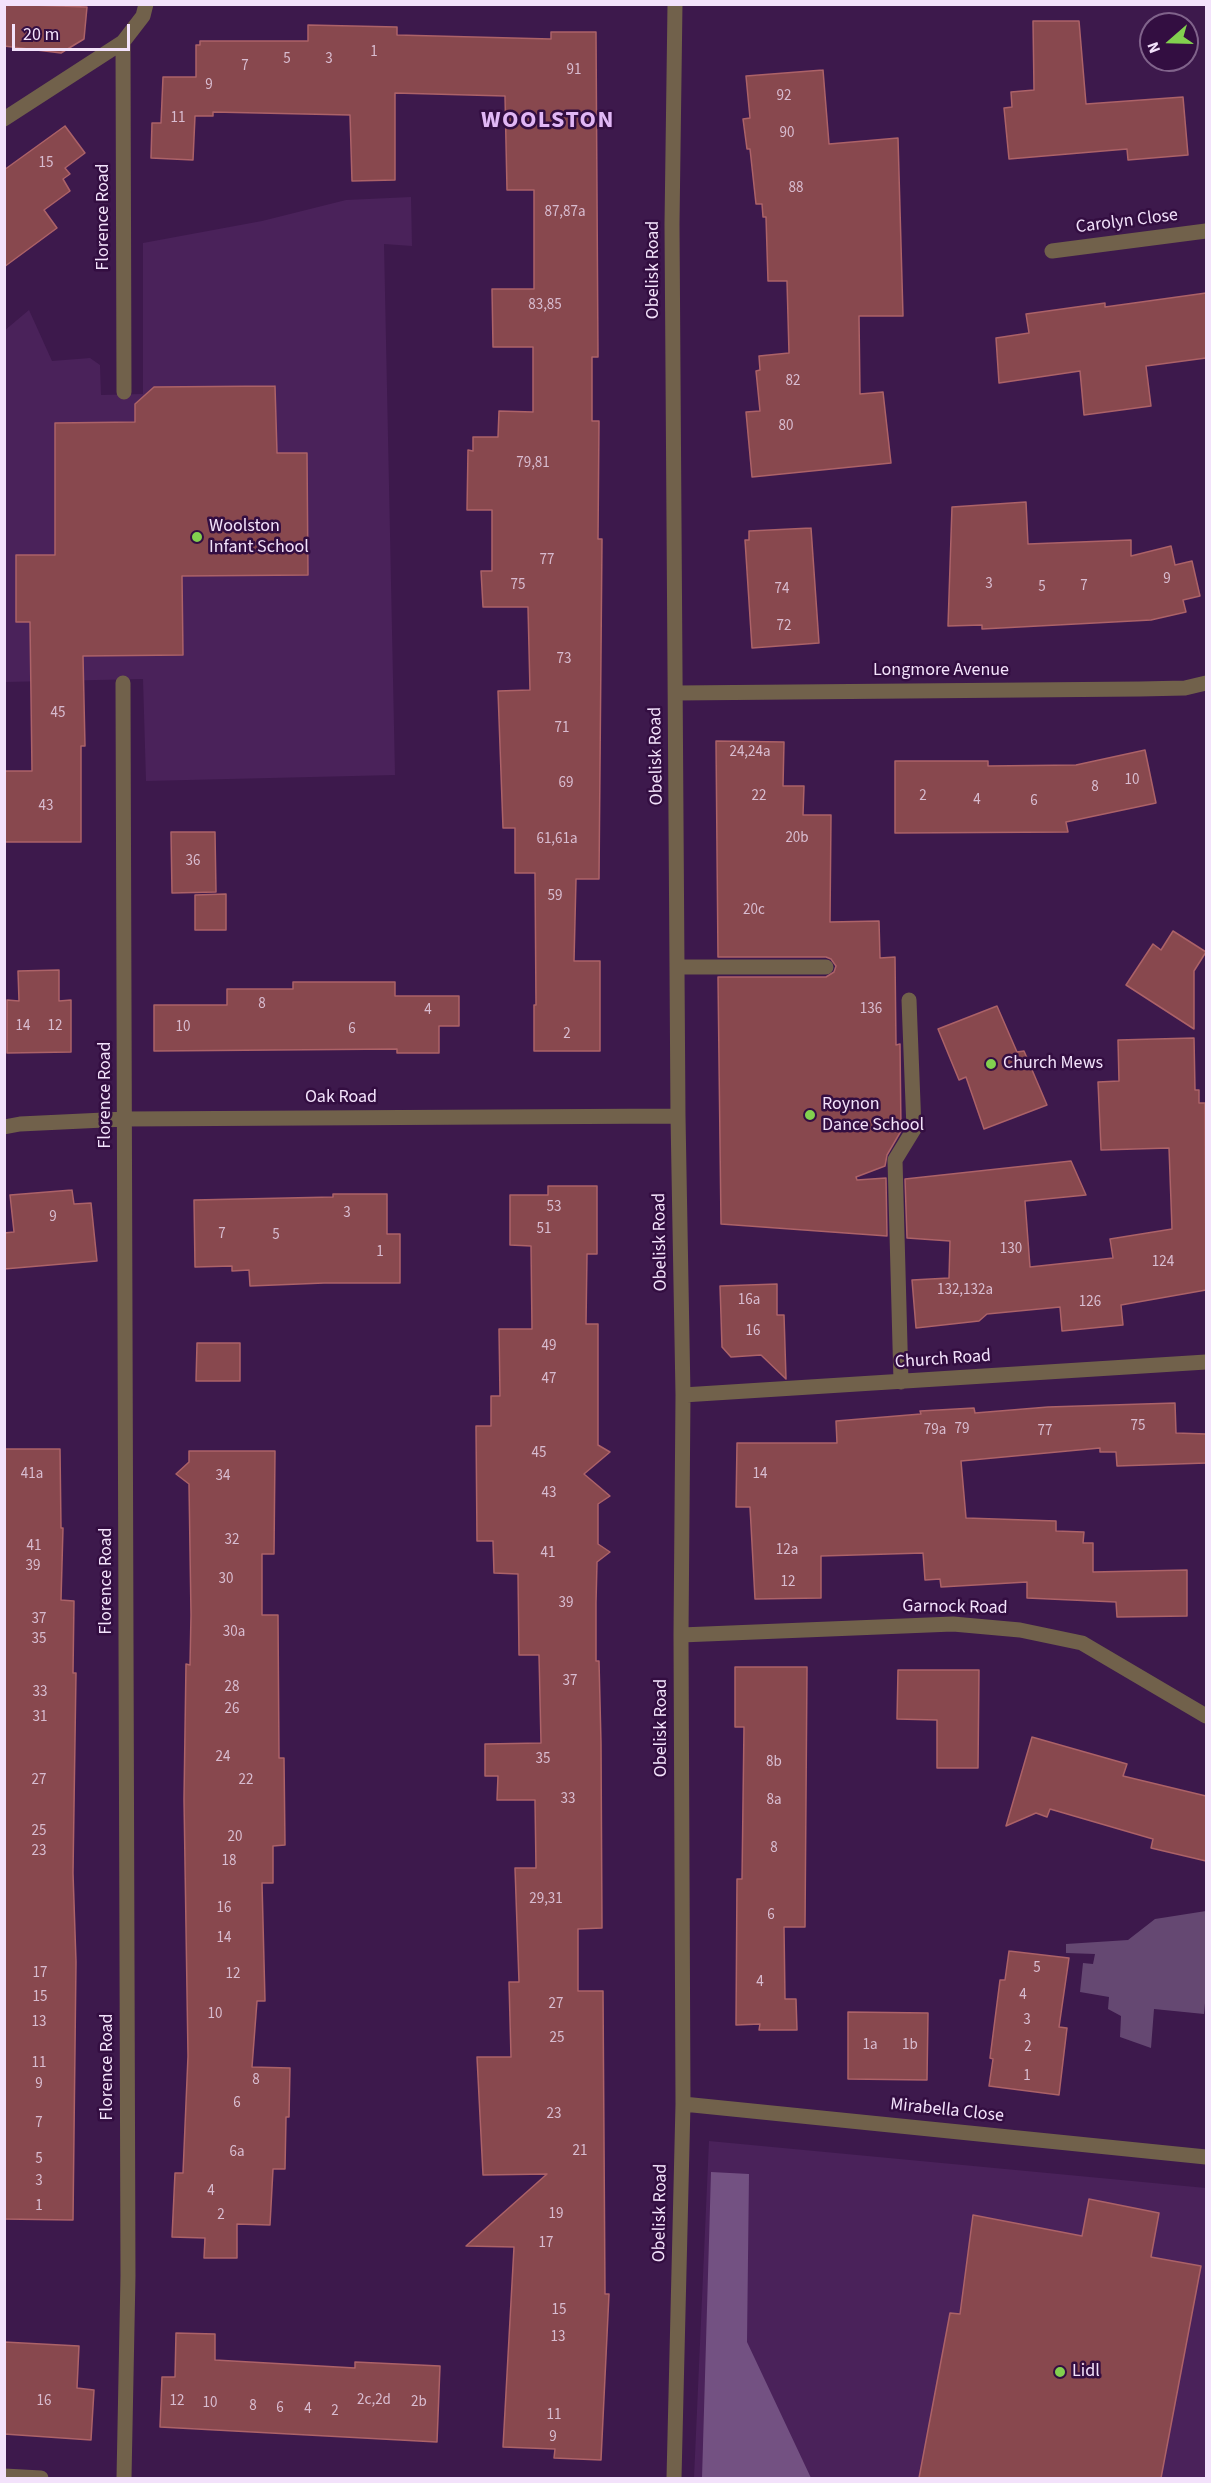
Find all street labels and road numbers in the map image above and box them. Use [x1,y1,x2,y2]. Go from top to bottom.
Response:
street label: Florence Road [93,163,115,271]
street label: Carolyn Close [1075,205,1179,239]
street label: Obelisk Road [643,221,665,319]
street label: Longmore Avenue [873,660,1009,682]
street label: Obelisk Road [645,707,669,805]
street label: Florence Road [95,1041,117,1149]
street label: Oak Road [305,1087,377,1109]
street label: Obelisk Road [649,1193,673,1291]
street label: Church Road [894,1346,992,1374]
street label: Florence Road [96,1527,118,1635]
street label: Garnock Road [902,1596,1008,1620]
street label: Obelisk Road [651,1679,673,1777]
street label: Florence Road [97,2013,119,2121]
street label: Mirabella Close [889,2094,1005,2128]
street label: Obelisk Road [649,2164,673,2262]

